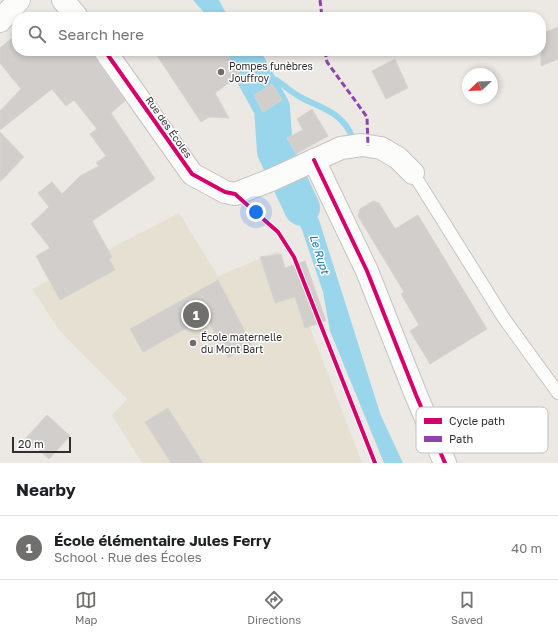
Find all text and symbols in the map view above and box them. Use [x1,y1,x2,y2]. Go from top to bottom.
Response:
search box [12,12,546,56]
icon: search [26,23,48,45]
text: Search here [58,25,144,43]
place label: Pompes funèbres Jouffroy [229,60,313,84]
marker: Pompes funèbres Jouffroy [216,67,226,77]
north arrow [462,68,498,104]
street label: Rue des Écoles [143,94,195,160]
your location [246,202,266,222]
water label: Le Rupt [307,233,333,277]
pin: 1 [183,300,209,330]
place label: École maternelle du Mont Bart [201,331,282,355]
marker: École maternelle du Mont Bart [188,338,198,348]
legend [416,407,548,453]
text: Cycle path [449,414,505,427]
text: Path [449,432,473,445]
scale bar [12,435,71,454]
text: 20 m [18,437,44,450]
text: Nearby [16,479,76,500]
text: École élémentaire Jules Ferry [54,531,271,549]
text: 1 [26,540,32,556]
text: 40 m [511,540,542,556]
text: School · Rue des Écoles [54,549,202,565]
tab: Map [75,589,97,626]
tab: Directions [247,589,301,626]
tab: Saved [451,589,483,626]

